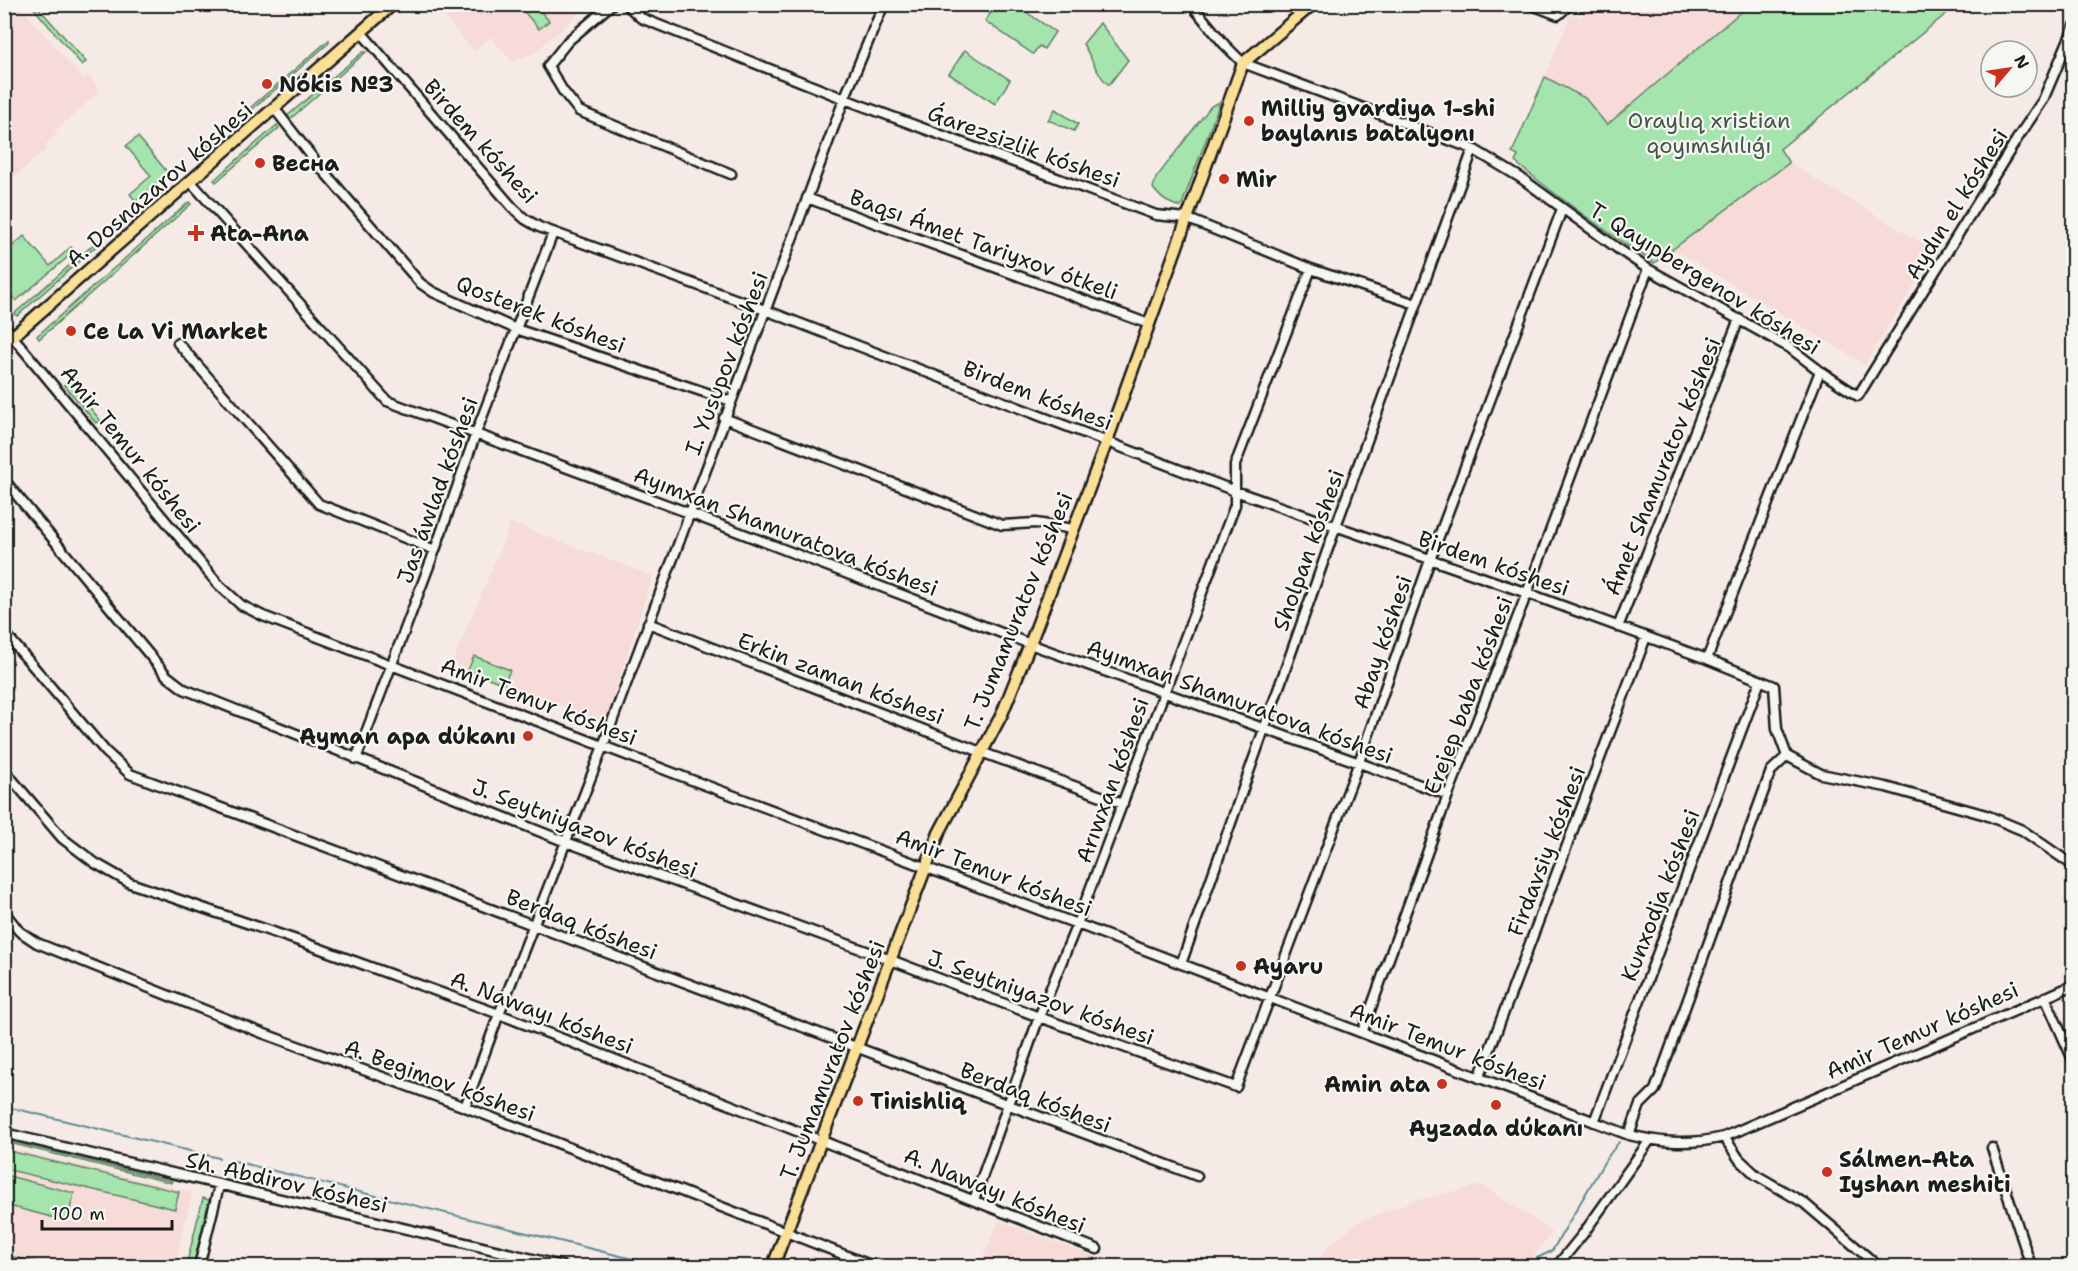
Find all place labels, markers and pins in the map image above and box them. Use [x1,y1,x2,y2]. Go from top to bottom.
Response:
place label: Nókis №3 [279,70,394,99]
marker: Nókis №3 [260,77,274,91]
place label: Milliy gvardiya 1-shi baylanıs batalyonı [1261,94,1495,148]
marker: Milliy gvardiya 1-shi baylanıs batalyonı [1242,114,1256,128]
place label: Весна [272,149,339,178]
marker: Весна [253,156,267,170]
place label: Mir [1236,165,1277,194]
marker: Mir [1217,172,1231,186]
place label: Ata-Ana [210,219,309,248]
marker: Ata-Ana [187,224,205,242]
place label: Ce La Vi Market [83,317,268,346]
marker: Ce La Vi Market [64,324,78,338]
place label: Ayman apa dúkanı [299,722,516,751]
marker: Ayman apa dúkanı [521,729,535,743]
place label: Ayaru [1253,952,1324,981]
marker: Ayaru [1234,959,1248,973]
place label: Amin ata [1324,1070,1430,1099]
marker: Amin ata [1435,1077,1449,1091]
place label: Tinishliq [870,1087,967,1116]
marker: Tinishliq [851,1094,865,1108]
marker: Ayzada dúkanı [1489,1098,1503,1112]
place label: Ayzada dúkanı [1409,1114,1583,1143]
place label: Sálmen-Ata Iyshan meshiti [1839,1145,2011,1199]
marker: Sálmen-Ata Iyshan meshiti [1820,1165,1834,1179]

